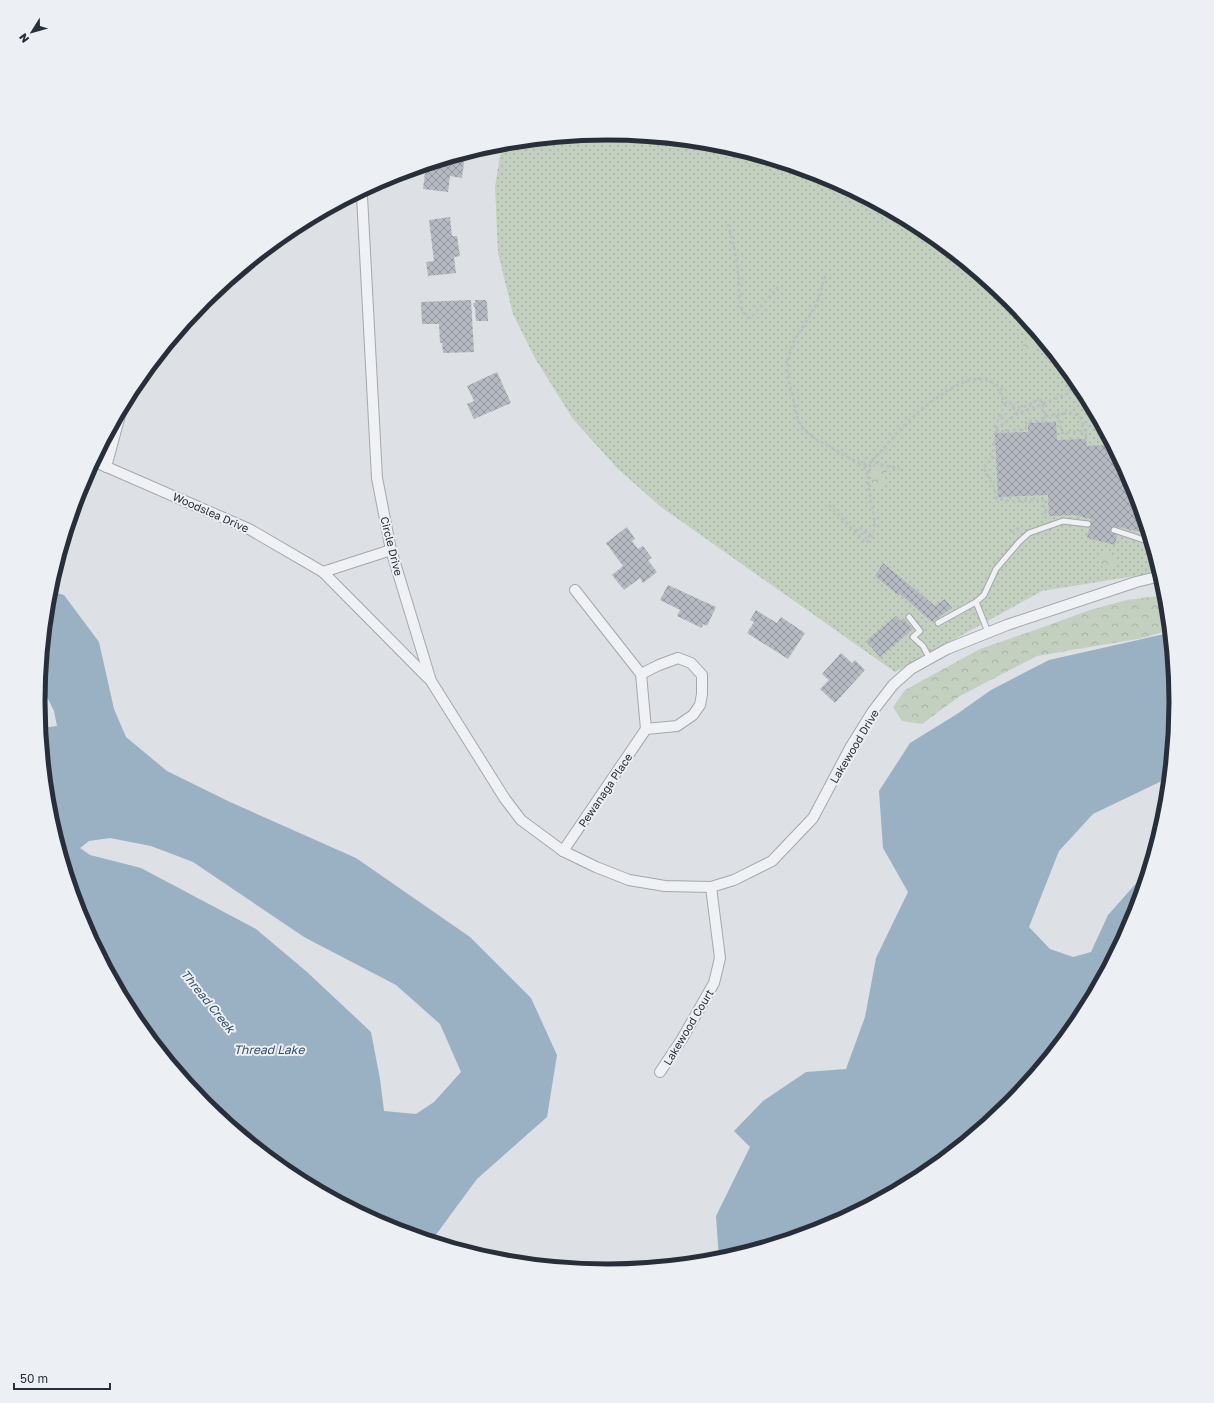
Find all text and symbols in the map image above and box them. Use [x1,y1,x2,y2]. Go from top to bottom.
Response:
north arrow [12,12,52,52]
text: N [16,31,31,46]
street label: Woodslea Drive [171,489,251,535]
street label: Circle Drive [378,515,406,577]
street label: Lakewood Drive [827,707,881,785]
street label: Pewanaga Place [575,751,635,829]
water label: Thread Creek [178,966,239,1037]
street label: Lakewood Court [660,987,716,1067]
water label: Thread Lake [234,1042,305,1057]
scale bar [14,1365,110,1391]
text: 50 m [20,1371,48,1386]

